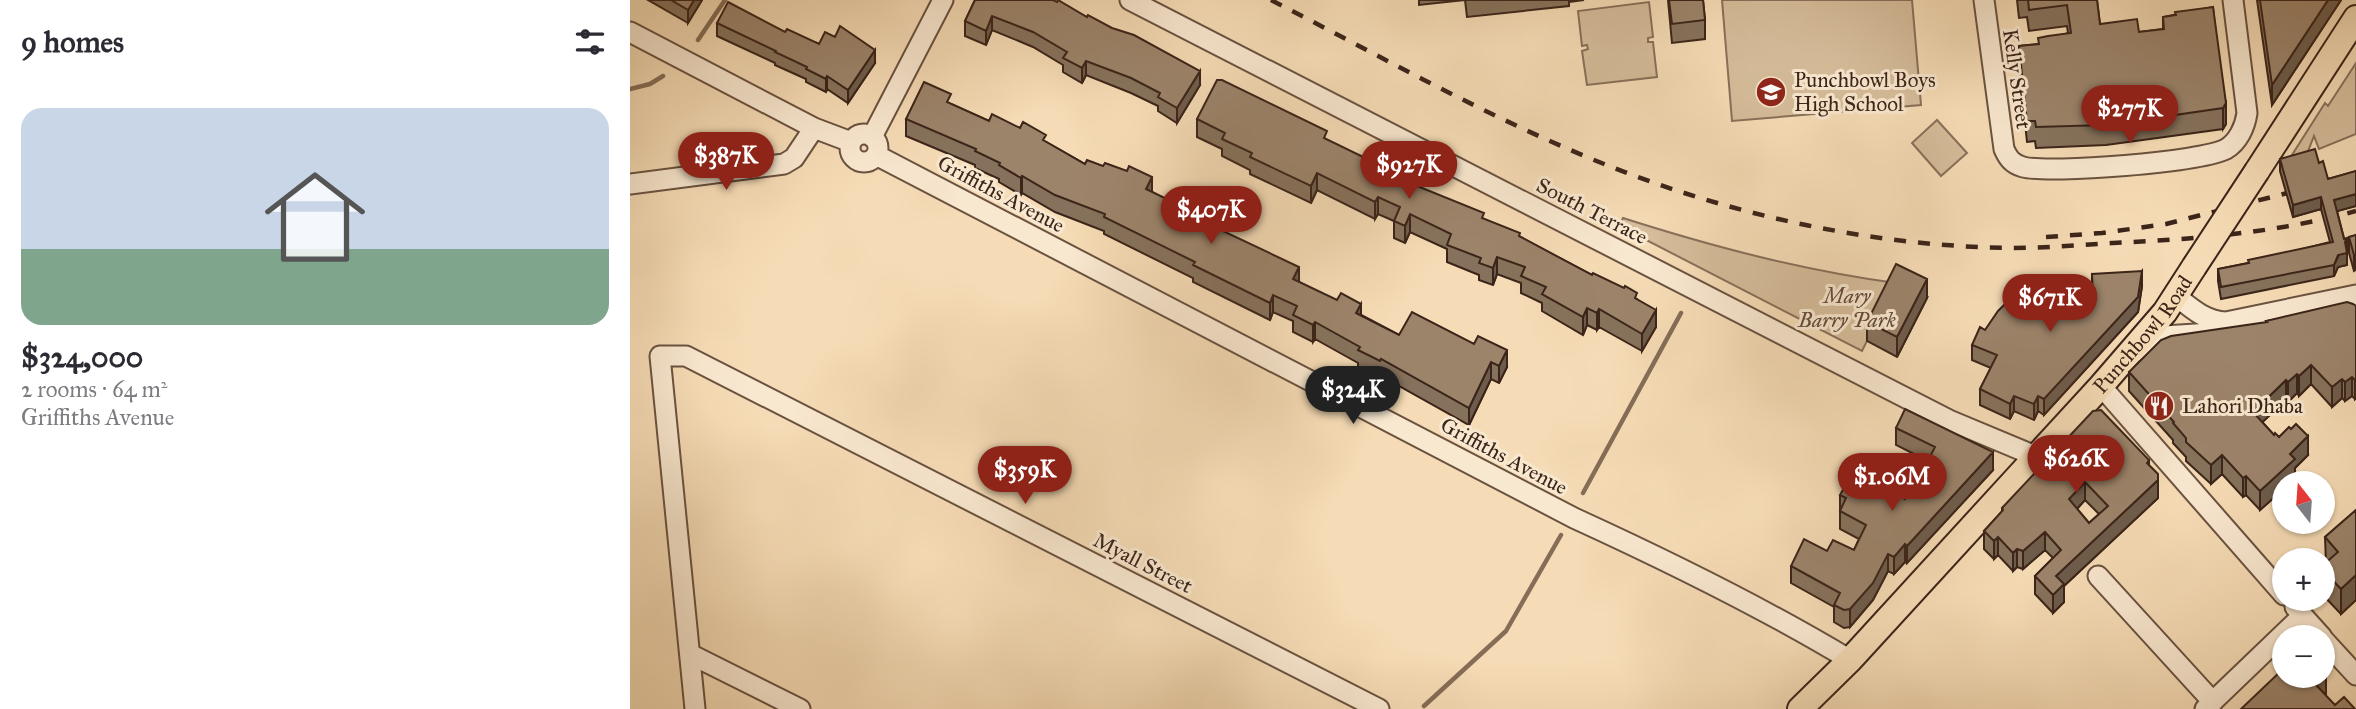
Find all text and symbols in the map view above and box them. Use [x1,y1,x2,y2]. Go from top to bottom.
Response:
icon: filters [571,23,609,61]
text: 9 homes [21,24,124,60]
street label: Kelly Street [1997,27,2037,131]
place label: Punchbowl Boys High School [1794,67,1936,117]
school or university icon: Punchbowl Boys High School [1754,75,1788,109]
pin: $277K [2081,86,2179,145]
text: $277K [2097,94,2163,122]
pin: $387K [677,132,775,192]
text: $387K [694,141,758,169]
pin: $927K [1360,142,1458,201]
street label: Griffiths Avenue [933,150,1069,238]
text: $927K [1376,150,1442,178]
icon: home [252,154,378,280]
street label: South Terrace [1532,172,1652,250]
pin: $407K [1162,187,1260,246]
text: $407K [1177,195,1245,223]
street label: Punchbowl Road [2087,270,2198,399]
pin: $671K [2001,274,2099,334]
park label: Mary Barry Park [1797,283,1896,333]
text: $671K [2018,283,2082,311]
text: $324,000 [21,339,143,375]
pin: $324K [1304,366,1402,426]
text: 2 rooms · 64 m² [21,375,167,403]
text: $324K [1321,375,1385,403]
restaurant icon: Lahori Dhaba [2142,389,2176,423]
place label: Lahori Dhaba [2182,393,2303,419]
text: Griffiths Avenue [21,403,174,431]
street label: Griffiths Avenue [1436,412,1572,500]
pin: $626K [2027,435,2125,495]
text: $626K [2043,444,2109,472]
pin: $359K [976,447,1074,506]
pin: $1.06M [1835,454,1949,513]
text: $359K [994,455,1056,483]
text: $1.06M [1854,462,1930,490]
north arrow [2272,471,2334,534]
map controls [2272,471,2335,688]
street label: Myall Street [1089,527,1197,599]
button: + [2272,548,2335,611]
button: − [2272,625,2335,688]

